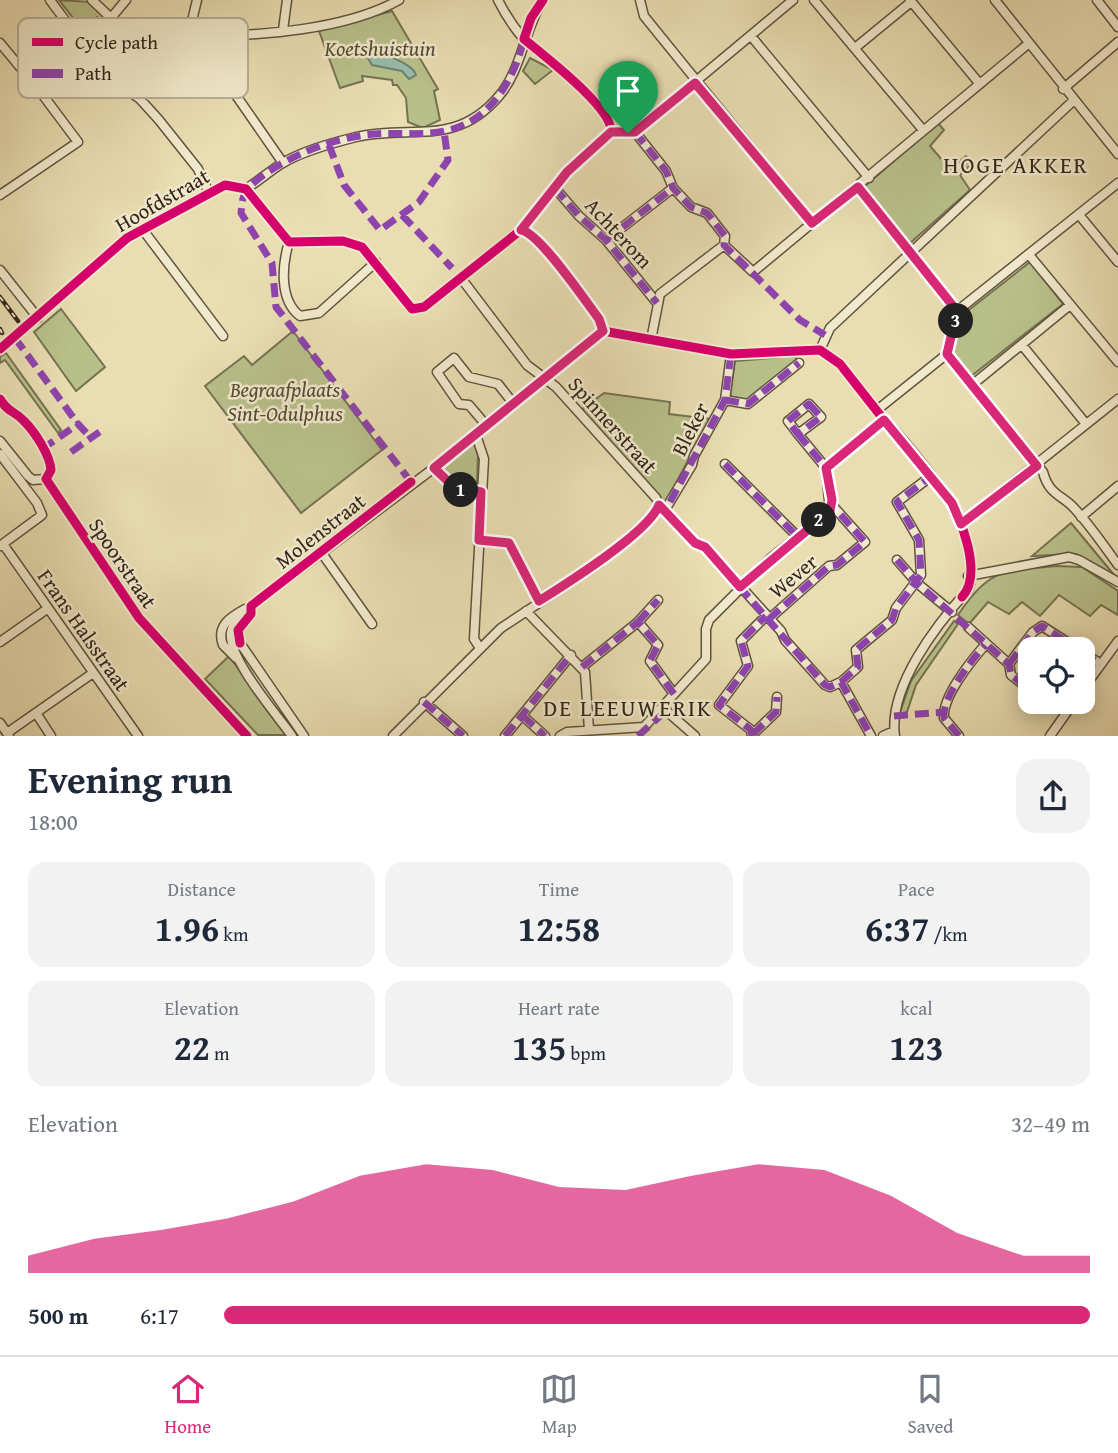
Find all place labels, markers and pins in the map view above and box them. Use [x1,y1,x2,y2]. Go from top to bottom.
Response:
pin [598,61,658,133]
pin: 3 [939,304,974,338]
pin: 1 [444,472,478,508]
pin: 2 [802,503,836,538]

